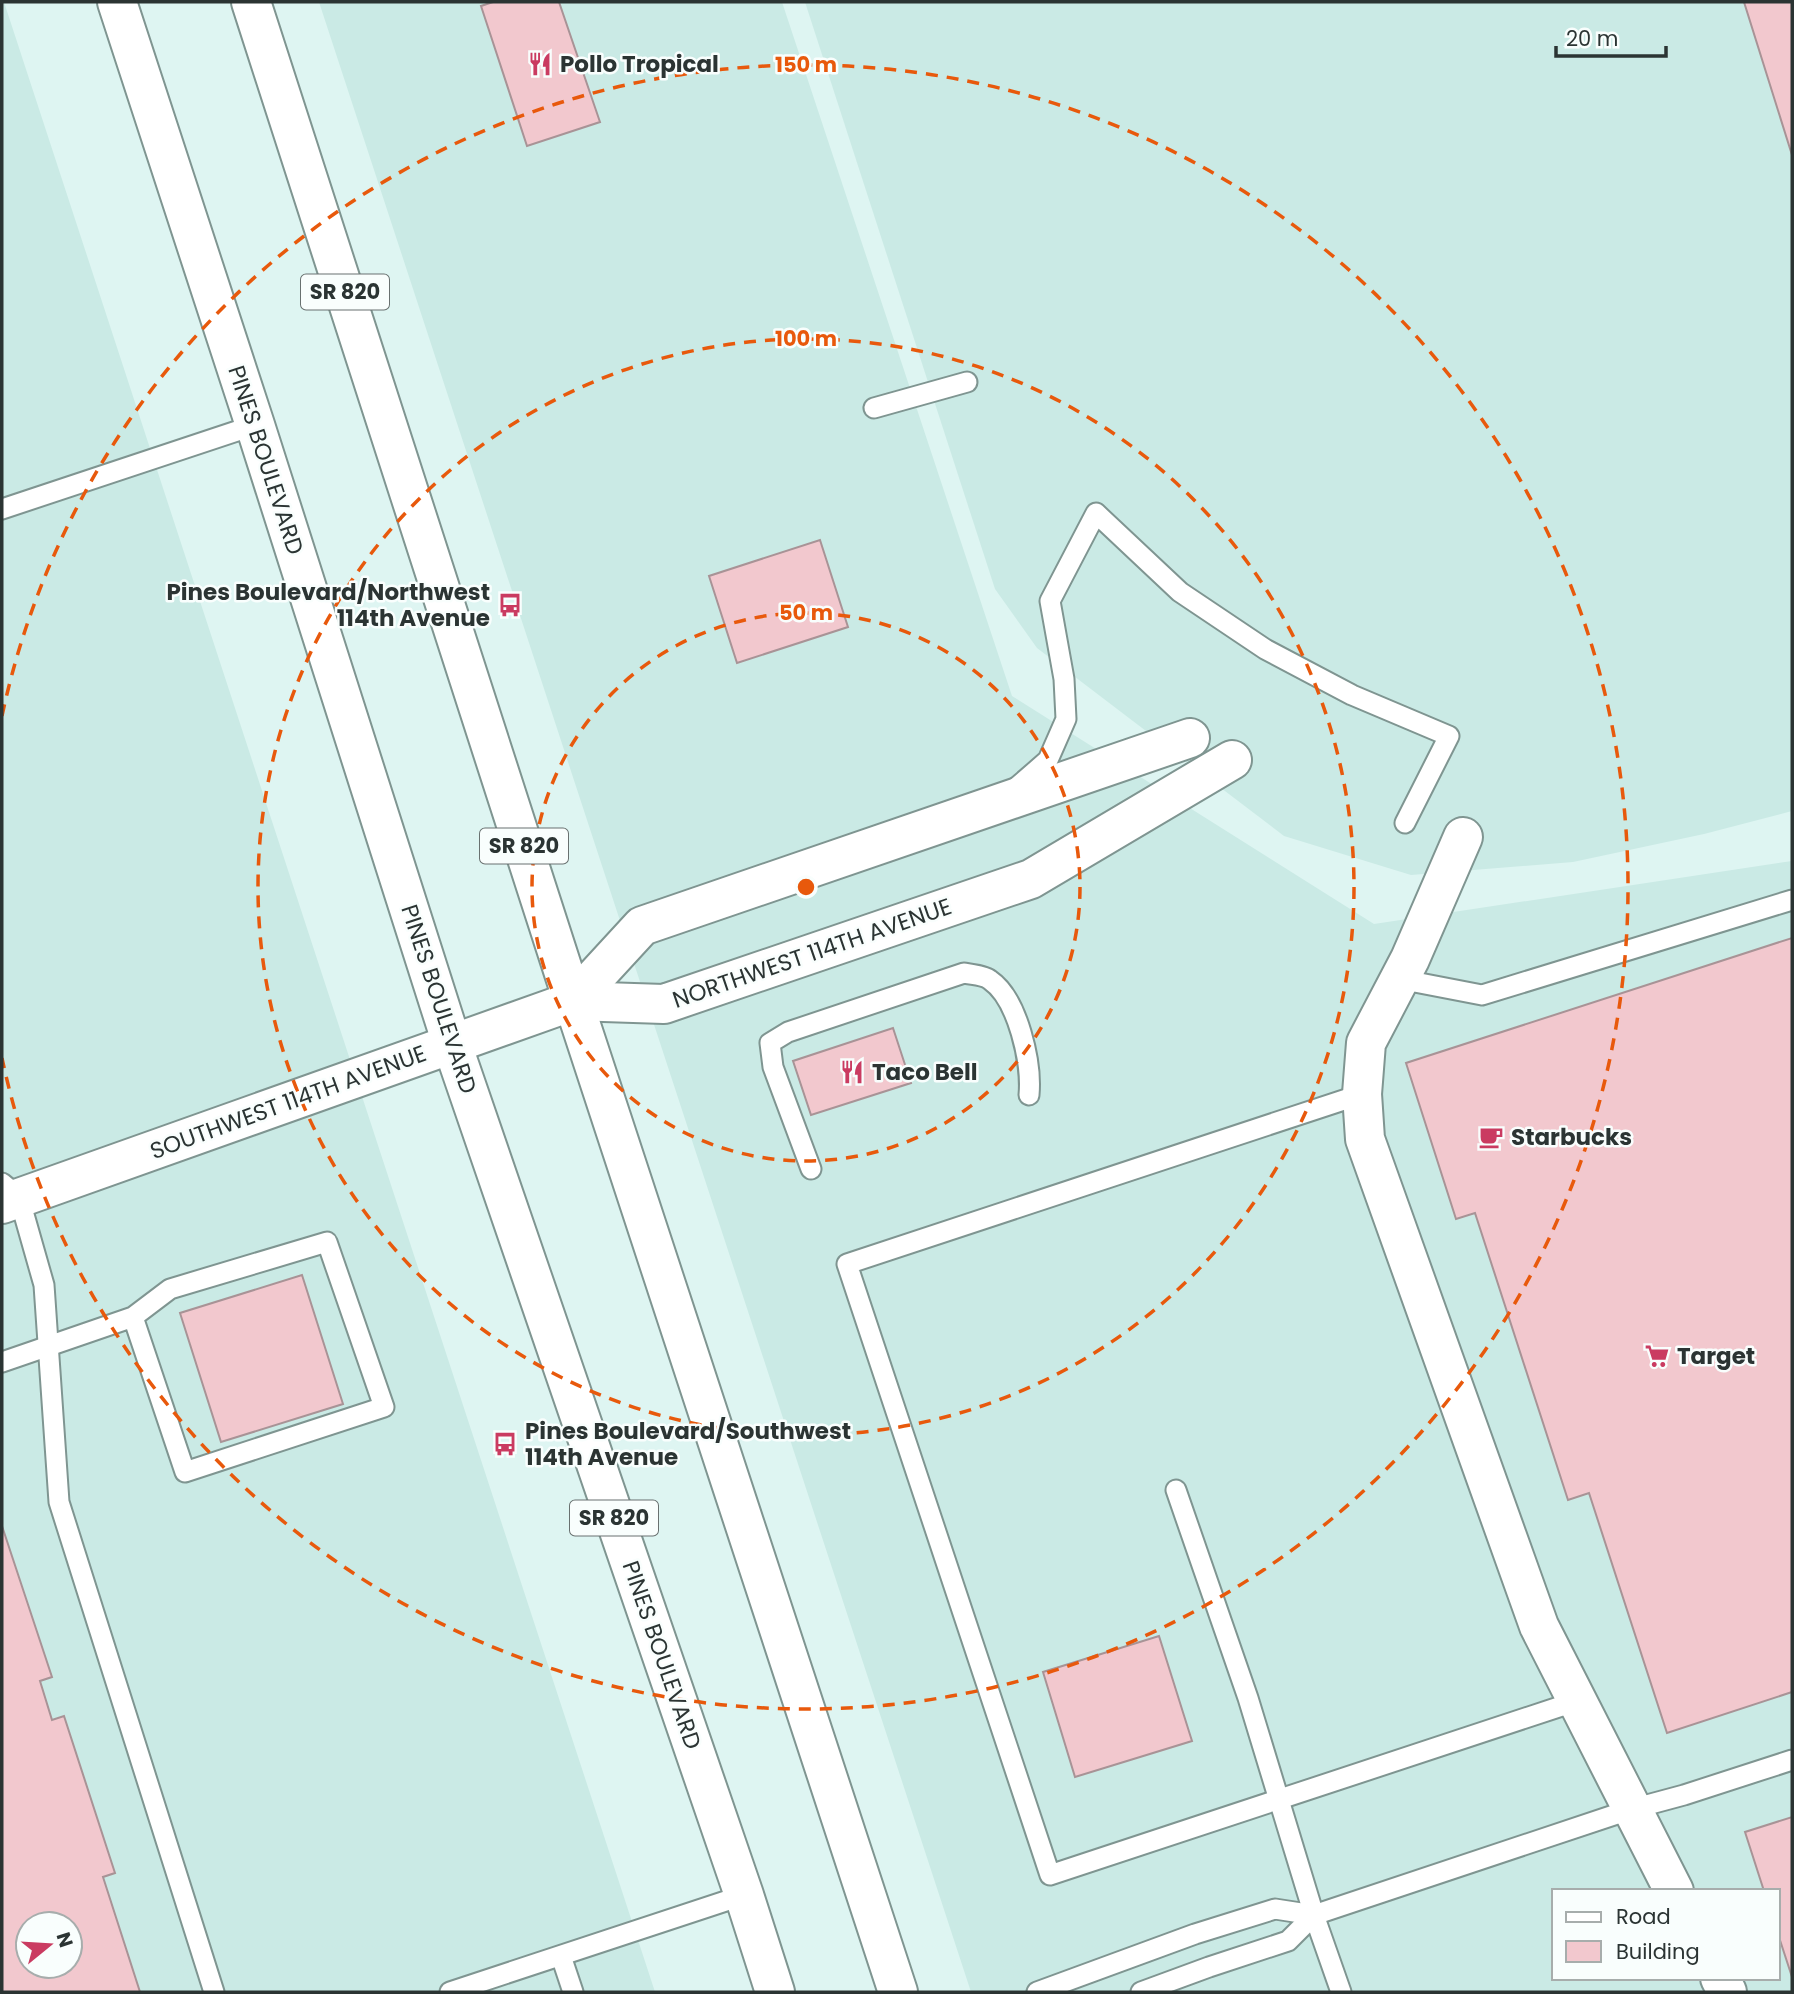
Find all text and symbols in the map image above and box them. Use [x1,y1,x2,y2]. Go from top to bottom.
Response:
scale bar [1556,14,1666,58]
text: 20 m [1566,24,1619,53]
place label: Pollo Tropical [560,48,719,80]
restaurant icon: Pollo Tropical [526,50,554,78]
text: 150 m [775,50,837,79]
road number: SR 820 [301,274,389,310]
text: 100 m [775,324,837,353]
street label: PINES BOULEVARD [220,361,312,559]
place label: Pines Boulevard/Northwest 114th Avenue [166,576,490,634]
bus stop icon: Pines Boulevard/Northwest 114th Avenue [496,591,524,619]
text: 50 m [779,598,833,627]
road number: SR 820 [480,828,568,864]
centre of rings [794,875,818,899]
street label: NORTHWEST 114TH AVENUE [668,890,956,1016]
street label: PINES BOULEVARD [393,900,485,1098]
street label: SOUTHWEST 114TH AVENUE [145,1037,431,1167]
place label: Taco Bell [872,1056,978,1088]
restaurant icon: Taco Bell [838,1058,866,1086]
place label: Starbucks [1511,1121,1632,1153]
cafe icon: Starbucks [1477,1123,1505,1151]
place label: Target [1677,1340,1755,1372]
supermarket icon: Target [1643,1342,1671,1370]
place label: Pines Boulevard/Southwest 114th Avenue [525,1415,851,1473]
bus stop icon: Pines Boulevard/Southwest 114th Avenue [491,1430,519,1458]
road number: SR 820 [570,1500,658,1536]
street label: PINES BOULEVARD [615,1557,709,1753]
legend [1552,1889,1780,1980]
text: Road [1616,1902,1671,1931]
north arrow [14,1910,84,1980]
text: N [50,1929,80,1951]
text: Building [1616,1937,1700,1966]

